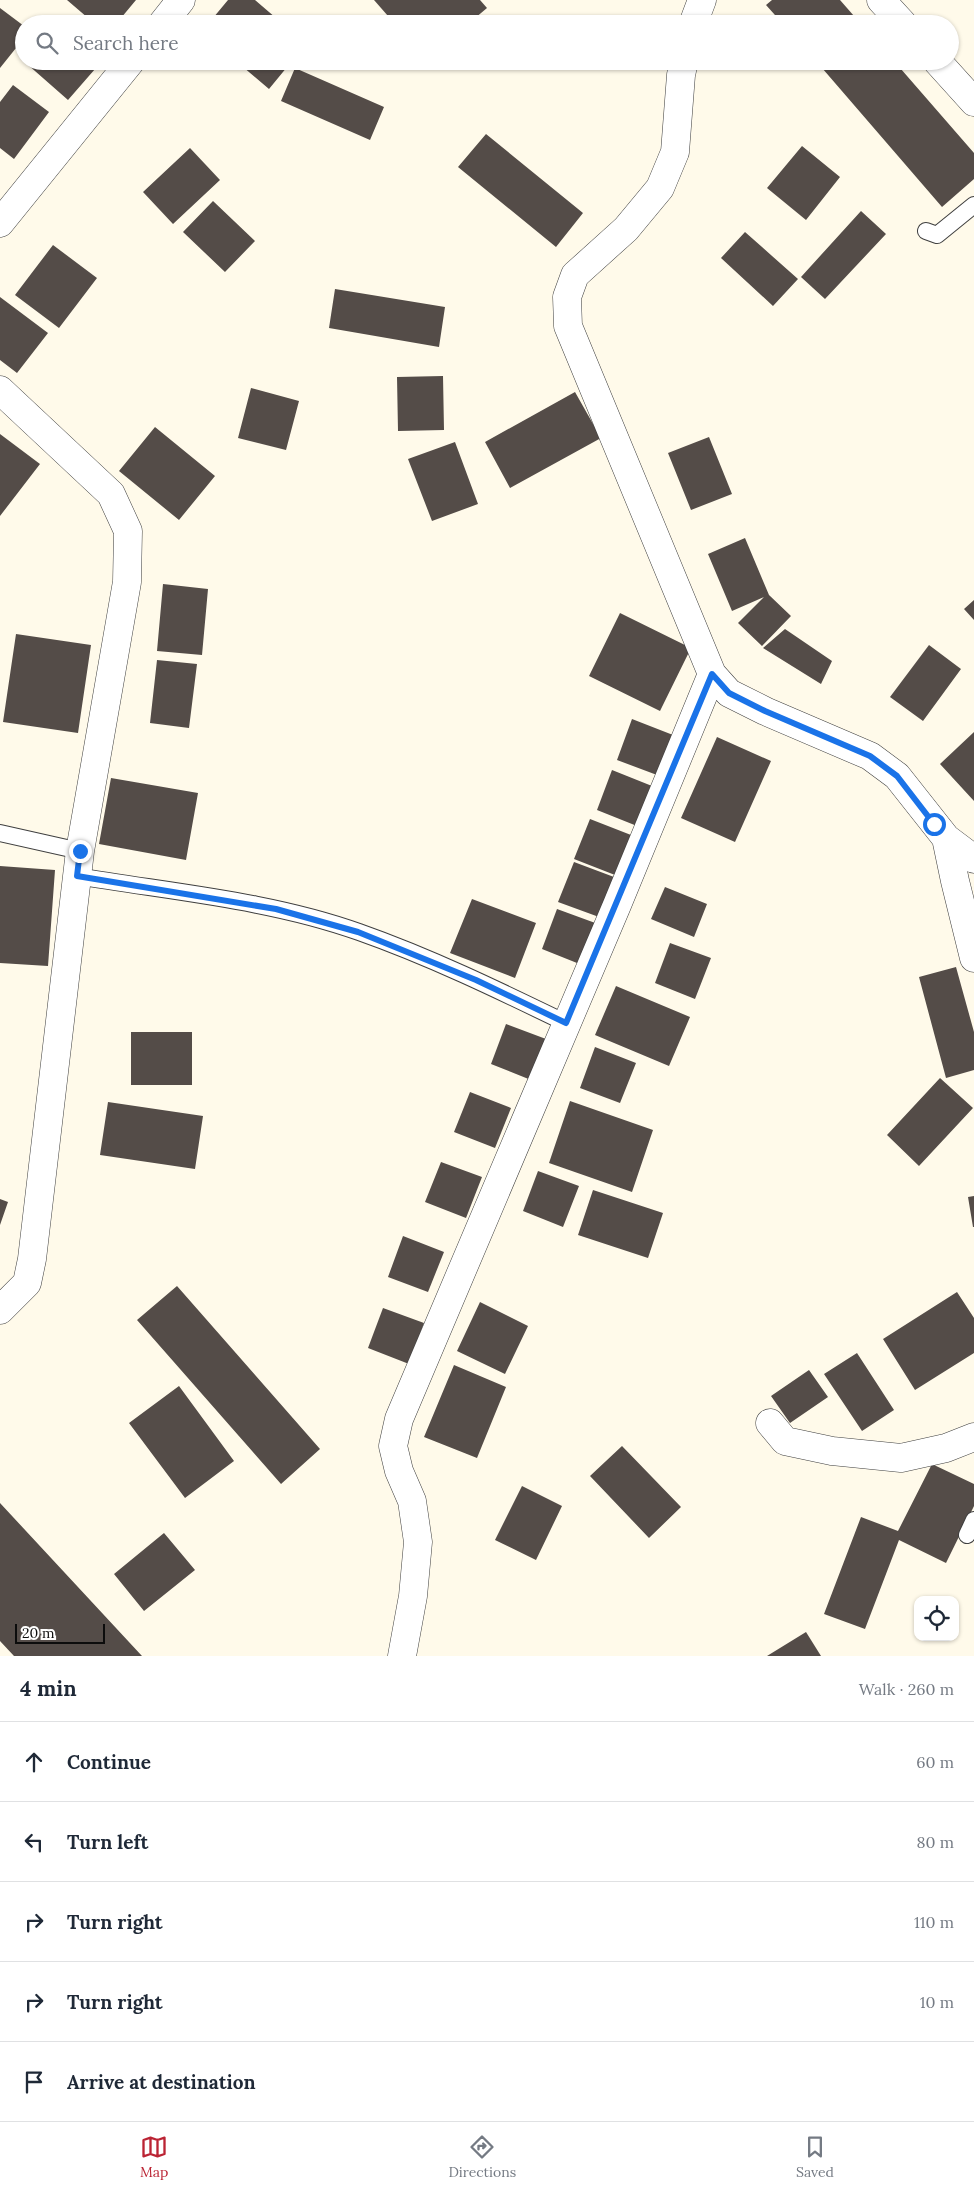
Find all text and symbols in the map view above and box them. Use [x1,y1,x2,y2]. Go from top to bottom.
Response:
search box [15,15,959,70]
icon: search [33,29,61,57]
text: Search here [73,31,179,55]
route start [923,813,946,836]
route end [69,840,92,863]
map controls [914,1596,959,1641]
button: locate [914,1596,959,1641]
scale bar [15,1621,105,1644]
text: 20 m [22,1624,54,1642]
text: 4 min [20,1675,77,1702]
text: Walk · 260 m [859,1679,954,1699]
icon: ahead [20,1748,48,1776]
text: Continue [67,1750,151,1774]
text: 60 m [916,1752,954,1772]
icon: left [20,1828,48,1856]
text: Turn left [67,1830,148,1854]
text: 80 m [917,1832,954,1852]
icon: right [20,1908,48,1936]
text: Turn right [67,1910,163,1934]
text: 110 m [914,1912,954,1932]
icon: right [20,1988,48,2016]
text: Turn right [67,1990,163,2014]
text: 10 m [920,1992,954,2012]
icon: arrive [20,2068,48,2096]
text: Arrive at destination [67,2070,256,2094]
tab: Map [140,2133,168,2181]
tab: Directions [448,2133,516,2181]
tab: Saved [796,2133,834,2181]

